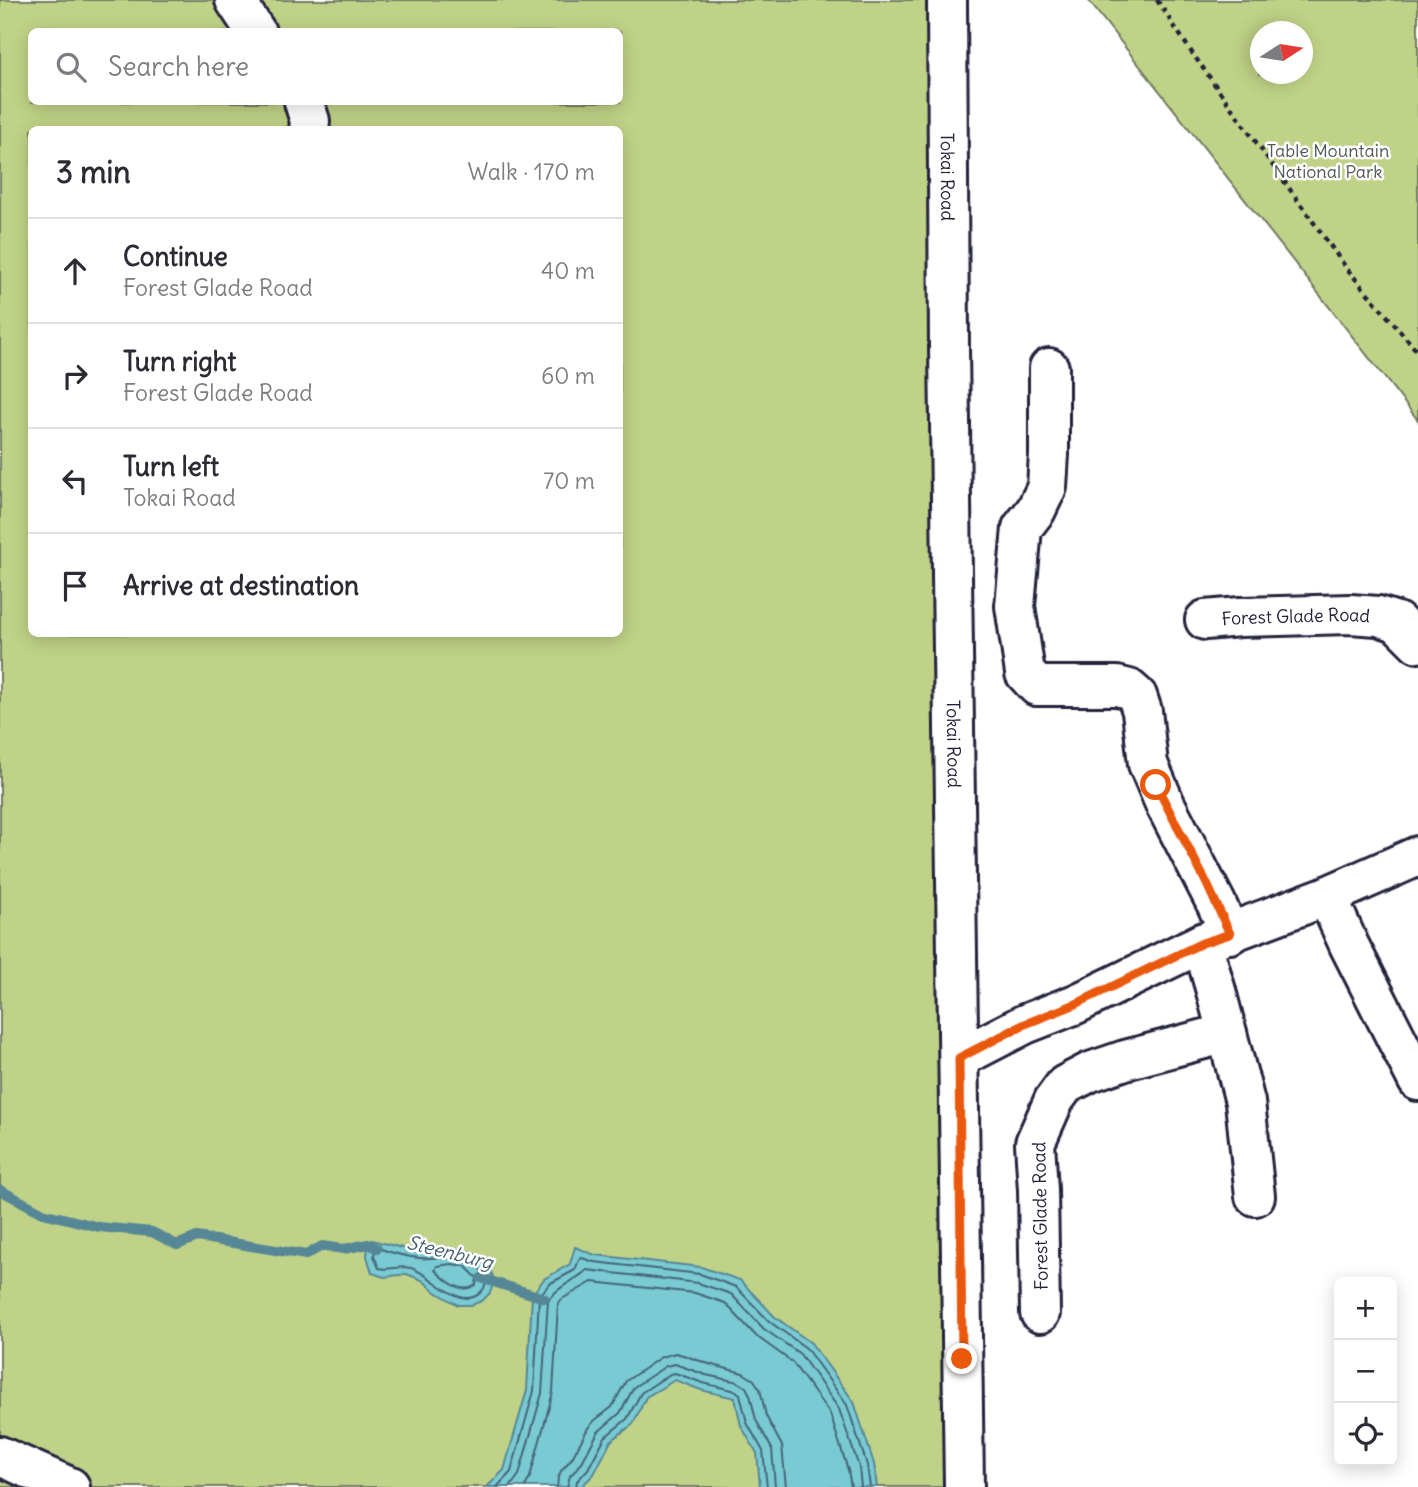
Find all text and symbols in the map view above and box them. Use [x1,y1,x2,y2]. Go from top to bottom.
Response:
north arrow [1250,21,1313,84]
search box [28,28,623,105]
icon: search [52,48,90,86]
text: Search here [108,50,249,83]
street label: Tokai Road [936,133,960,222]
park label: Table Mountain National Park [1267,139,1389,183]
text: 3 min [56,153,131,191]
text: Walk · 170 m [468,157,595,186]
text: Continue [123,240,228,273]
icon: ahead [56,252,94,290]
text: 40 m [541,256,595,285]
text: Forest Glade Road [123,273,313,302]
text: Turn right [123,345,236,378]
icon: right [56,357,94,395]
text: 60 m [541,361,595,390]
text: Forest Glade Road [123,378,313,407]
text: Turn left [123,450,219,483]
icon: left [56,462,94,500]
text: 70 m [543,466,595,495]
text: Tokai Road [123,483,236,512]
icon: arrive [56,567,94,605]
text: Arrive at destination [123,569,359,602]
street label: Forest Glade Road [1221,602,1371,630]
street label: Tokai Road [942,700,966,789]
route start [1140,769,1171,800]
street label: Forest Glade Road [1027,1141,1053,1290]
water label: Steenburg [405,1230,497,1275]
map controls [1334,1277,1397,1466]
button: + [1334,1277,1397,1340]
button: − [1334,1340,1397,1403]
route end [946,1343,977,1374]
button: locate [1334,1403,1397,1466]

